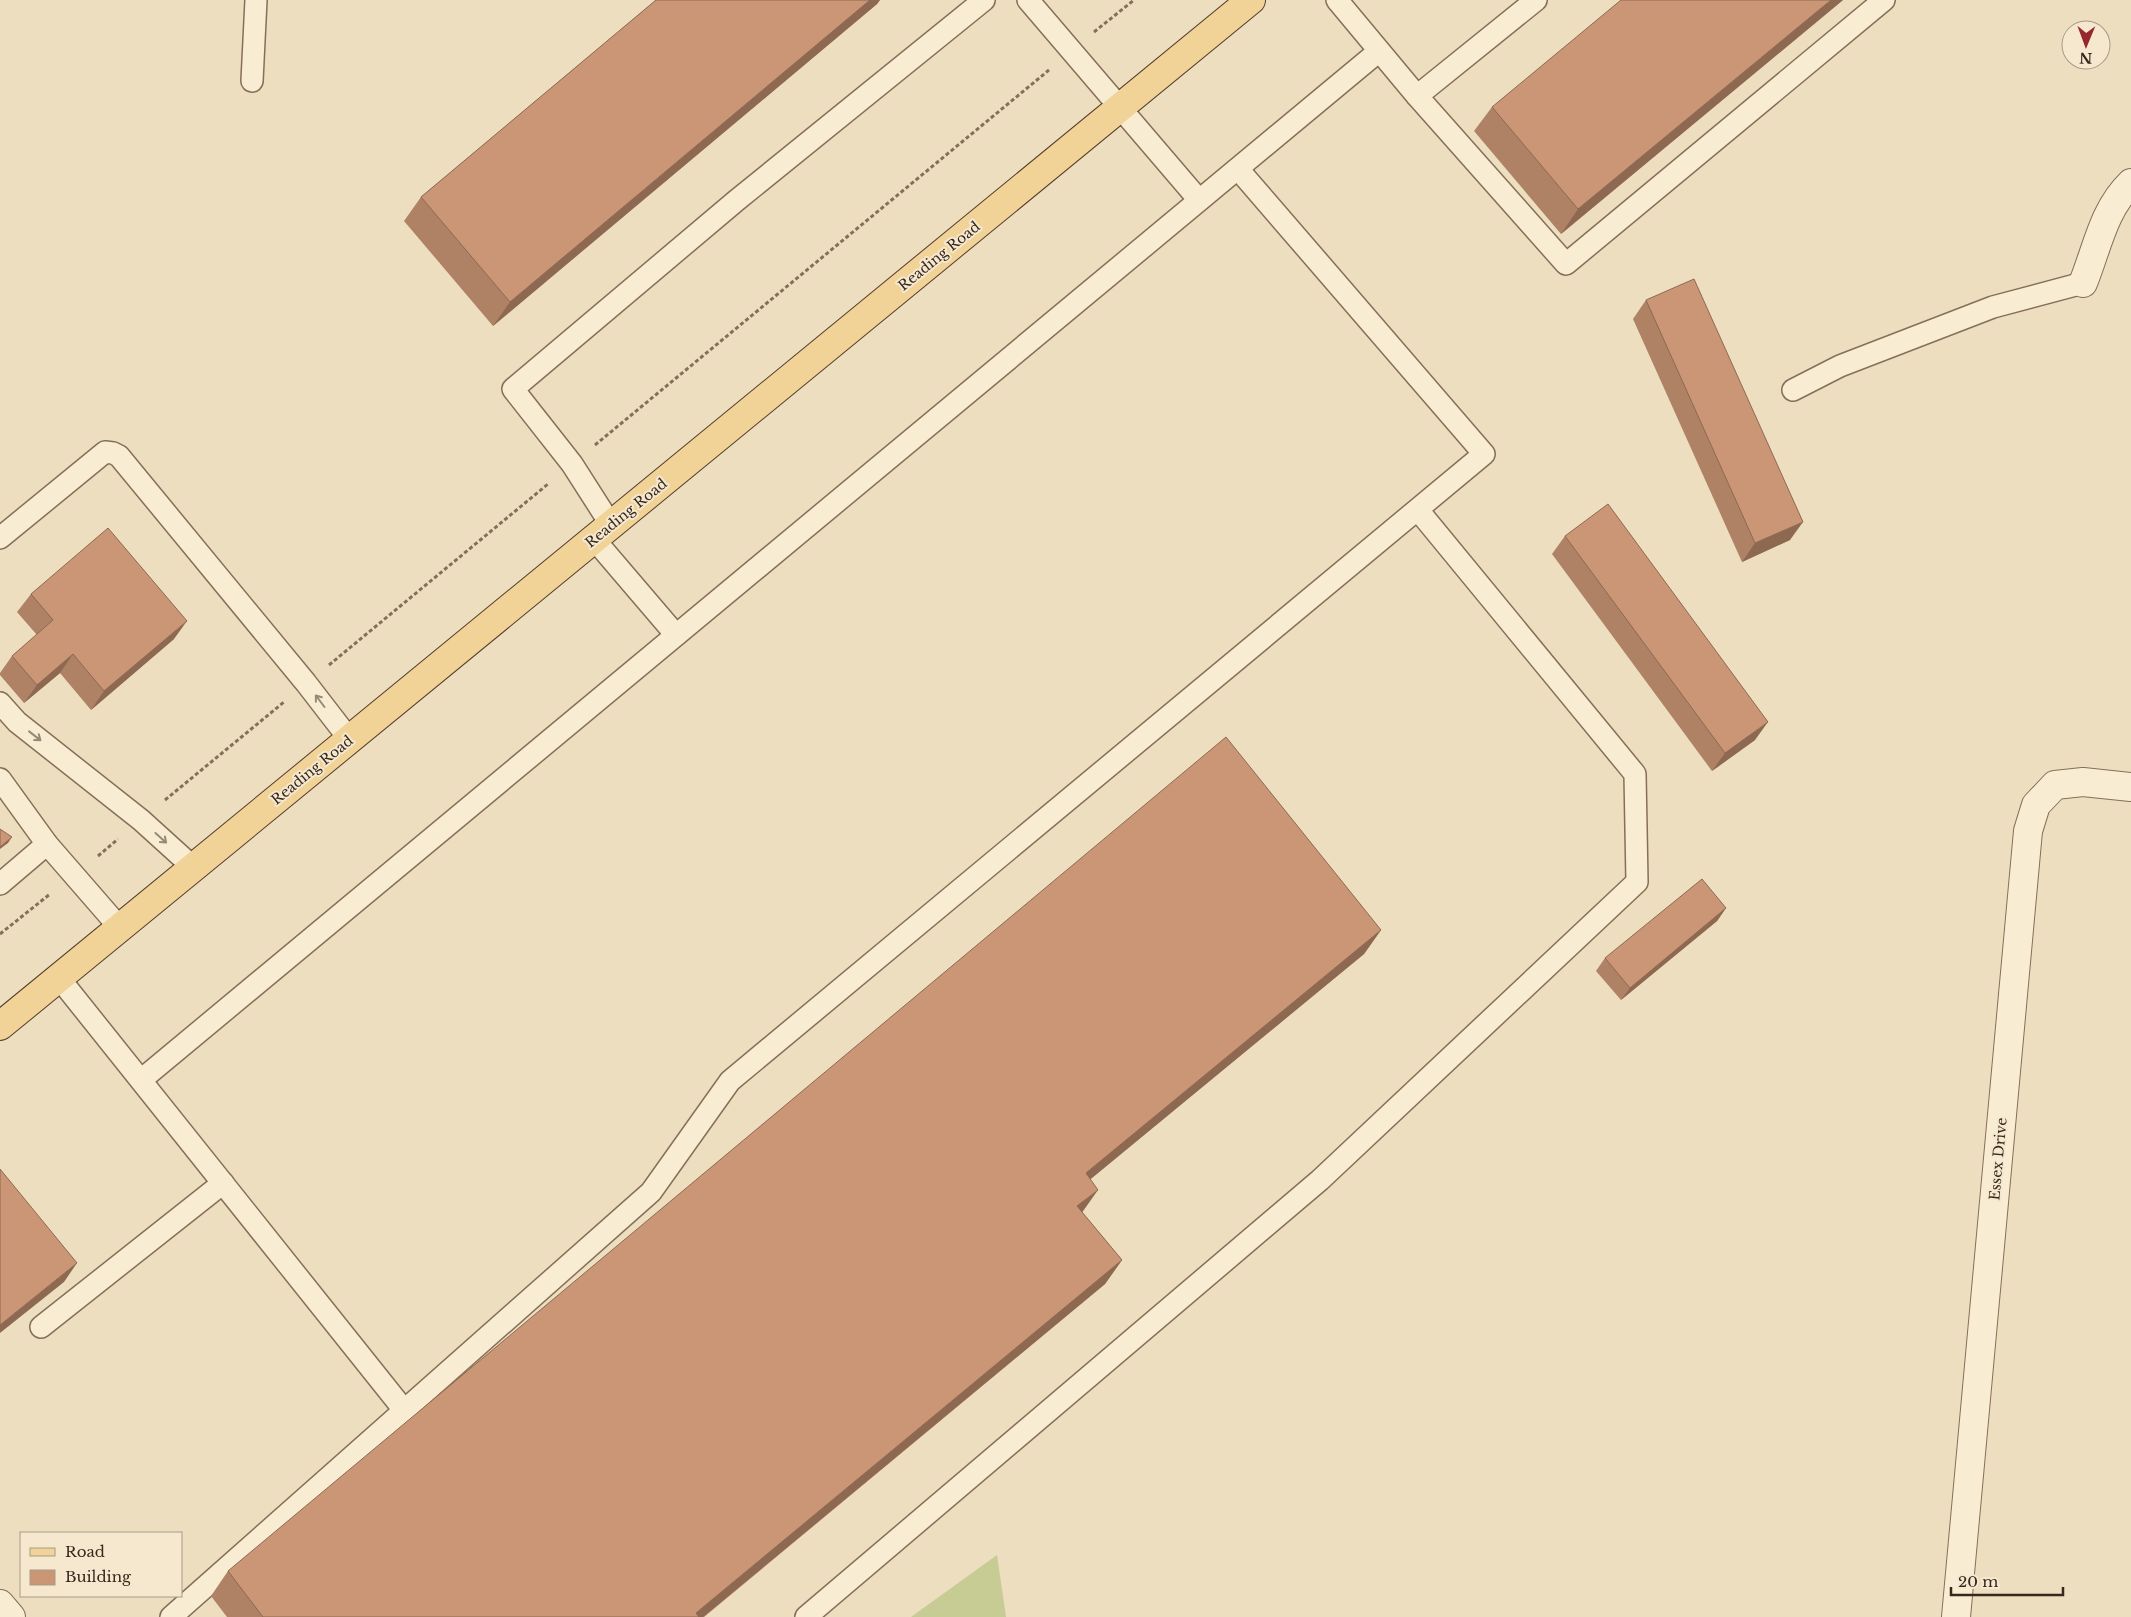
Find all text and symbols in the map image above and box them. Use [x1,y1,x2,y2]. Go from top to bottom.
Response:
north arrow [2061,20,2111,70]
text: N [2079,49,2093,67]
street label: Reading Road [894,217,984,294]
street label: Reading Road [581,474,671,551]
one-way arrow [315,694,325,708]
one-way arrow [28,731,42,741]
street label: Reading Road [267,731,357,808]
one-way arrow [155,833,168,844]
street label: Essex Drive [1985,1117,2011,1201]
legend [20,1532,182,1597]
text: Road [65,1542,105,1561]
scale bar [1951,1564,2064,1596]
text: Building [65,1567,132,1586]
text: 20 m [1958,1572,1998,1591]

